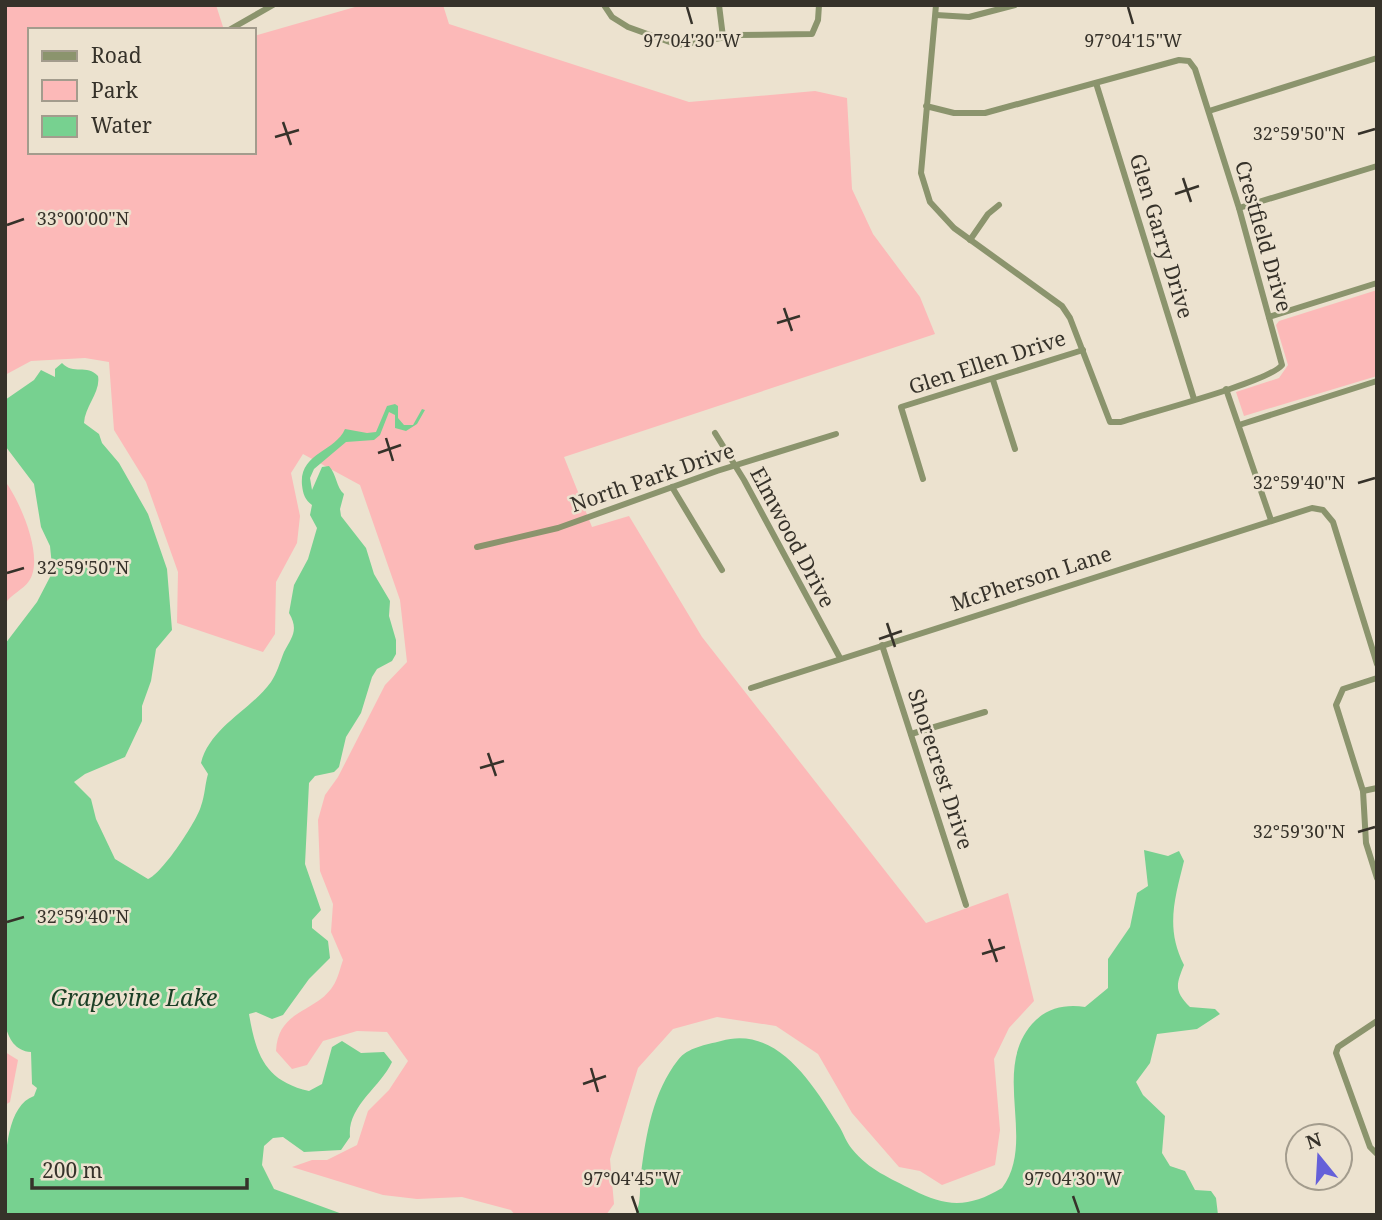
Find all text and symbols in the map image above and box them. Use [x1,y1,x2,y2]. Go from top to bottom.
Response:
legend [28,28,256,154]
text: 97°04'30"W [643,28,741,52]
text: 97°04'15"W [1084,28,1182,52]
text: Road [91,41,142,69]
text: Park [91,76,138,104]
text: Water [91,111,152,139]
text: 32°59'50"N [1253,121,1346,145]
street label: Glen Garry Drive [1124,150,1200,322]
street label: Crestfield Drive [1229,157,1299,315]
text: 33°00'00"N [37,206,130,230]
street label: Glen Ellen Drive [905,323,1069,401]
street label: North Park Drive [566,436,738,518]
street label: Elmwood Drive [744,462,842,612]
text: 32°59'40"N [1253,470,1346,494]
street label: McPherson Lane [947,539,1115,617]
text: 32°59'50"N [37,555,130,579]
street label: Shorecrest Drive [902,685,980,853]
text: 32°59'30"N [1253,819,1346,843]
text: 32°59'40"N [37,904,130,928]
water label: Grapevine Lake [51,981,217,1013]
north arrow [1284,1122,1354,1192]
text: N [1303,1126,1325,1156]
scale bar [32,1146,247,1190]
text: 200 m [42,1156,103,1184]
text: 97°04'45"W [583,1166,681,1190]
text: 97°04'30"W [1024,1166,1122,1190]

